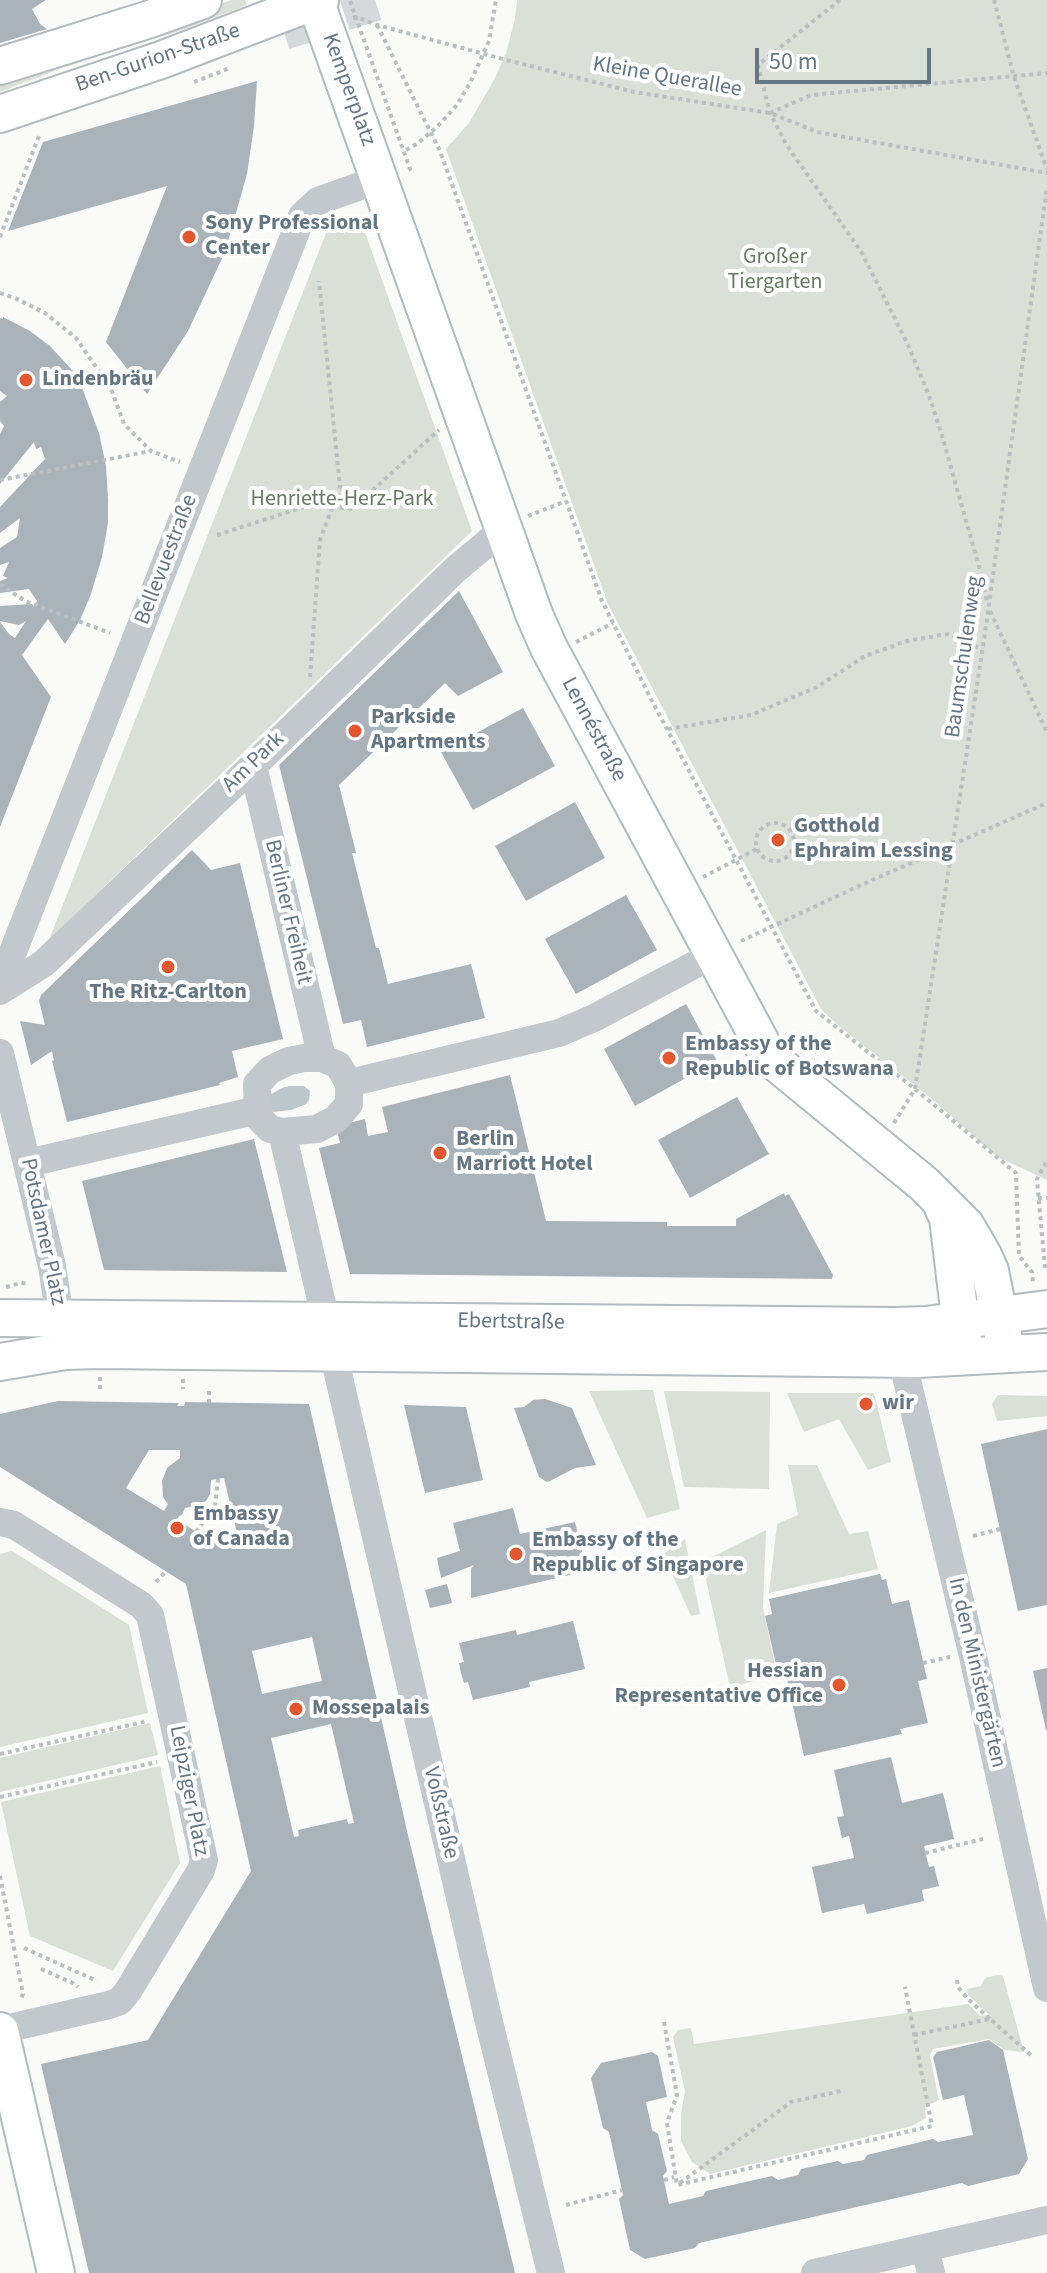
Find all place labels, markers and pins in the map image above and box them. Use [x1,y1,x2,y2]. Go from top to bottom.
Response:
place label: Sony Professional Center [205,211,379,262]
marker: Sony Professional Center [180,228,198,246]
place label: Lindenbräu [42,367,153,393]
marker: Lindenbräu [17,371,35,389]
place label: Parkside Apartments [371,705,486,756]
marker: Parkside Apartments [346,722,364,740]
place label: Gotthold Ephraim Lessing [794,814,953,866]
marker: Gotthold Ephraim Lessing [769,831,787,849]
marker: The Ritz-Carlton [159,958,177,976]
place label: The Ritz-Carlton [89,980,247,1006]
place label: Embassy of the Republic of Botswana [685,1032,894,1084]
marker: Embassy of the Republic of Botswana [660,1049,678,1067]
place label: Berlin Marriott Hotel [456,1127,593,1178]
marker: Berlin Marriott Hotel [431,1144,449,1162]
place label: wir [882,1391,914,1417]
marker: wir [857,1395,875,1413]
place label: Embassy of Canada [193,1502,290,1554]
marker: Embassy of Canada [168,1519,186,1537]
place label: Embassy of the Republic of Singapore [532,1528,744,1580]
marker: Embassy of the Republic of Singapore [507,1545,525,1563]
place label: Hessian Representative Office [615,1659,823,1710]
marker: Hessian Representative Office [830,1676,848,1694]
place label: Mossepalais [312,1696,429,1722]
marker: Mossepalais [287,1700,305,1718]

